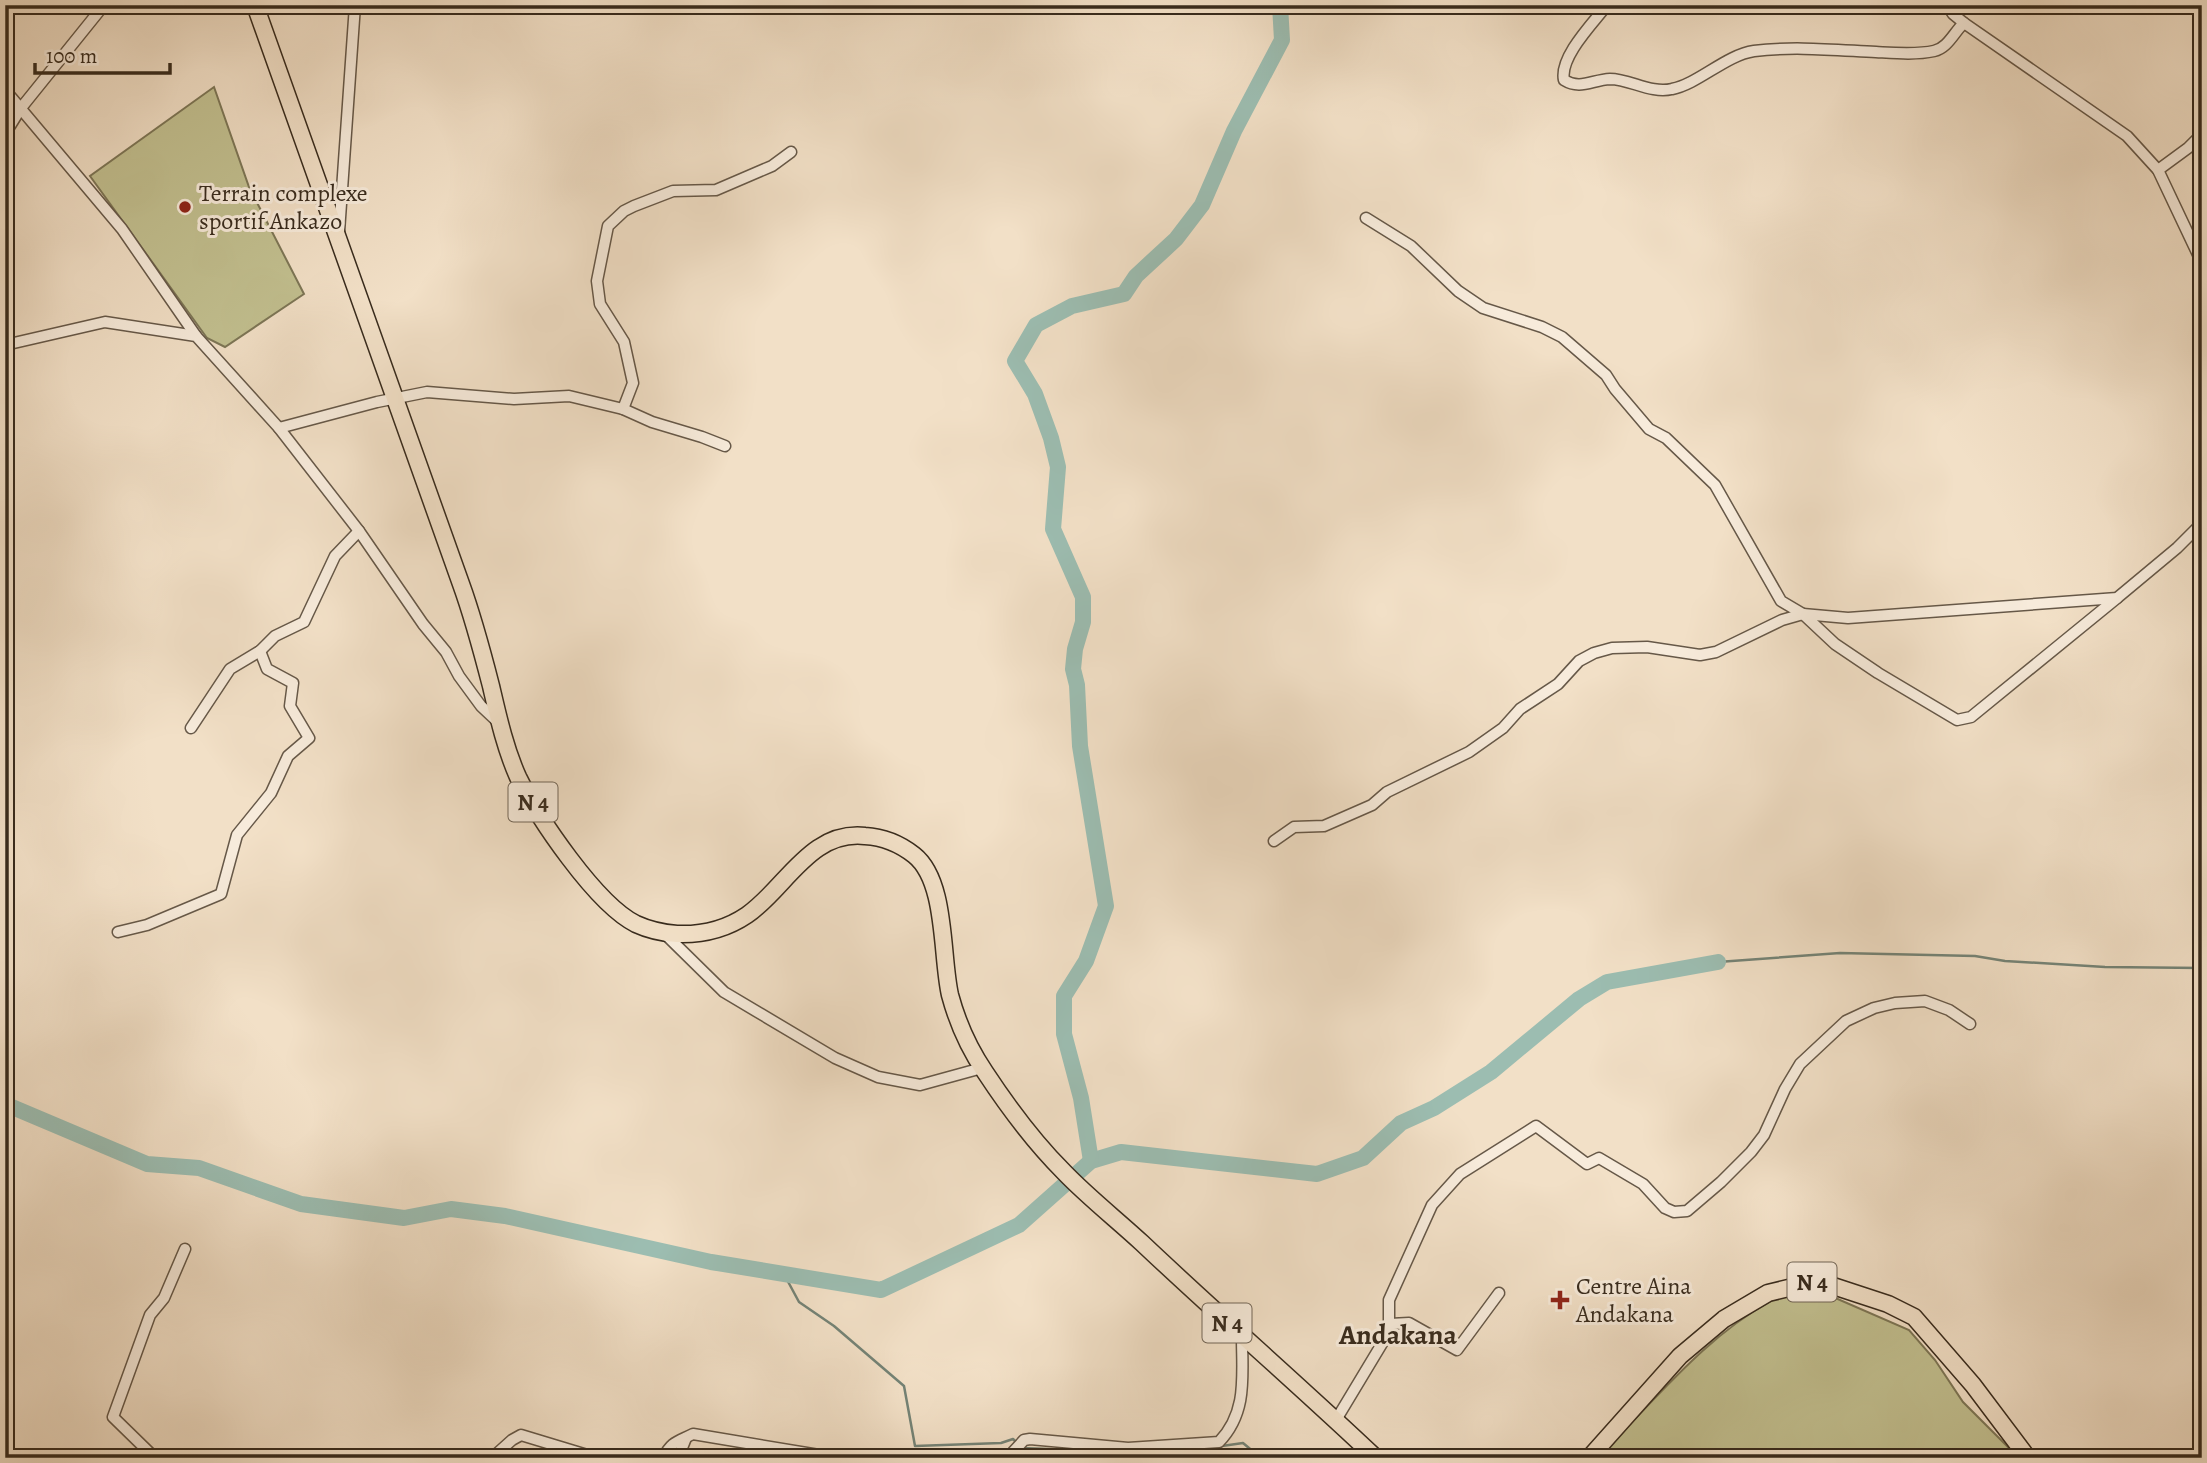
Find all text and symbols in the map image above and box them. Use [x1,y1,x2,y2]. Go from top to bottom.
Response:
scale bar [35,32,170,76]
text: 100 m [46,42,97,70]
place label: Terrain complexe sportif Ankazo [199,177,368,237]
marker: Terrain complexe sportif Ankazo [177,199,193,215]
road number: N 4 [508,782,558,822]
road number: N 4 [1787,1262,1836,1302]
place label: Centre Aina Andakana [1575,1270,1692,1330]
marker: Centre Aina Andakana [1550,1290,1570,1310]
road number: N 4 [1202,1304,1252,1342]
district label: Andakana [1338,1316,1457,1354]

